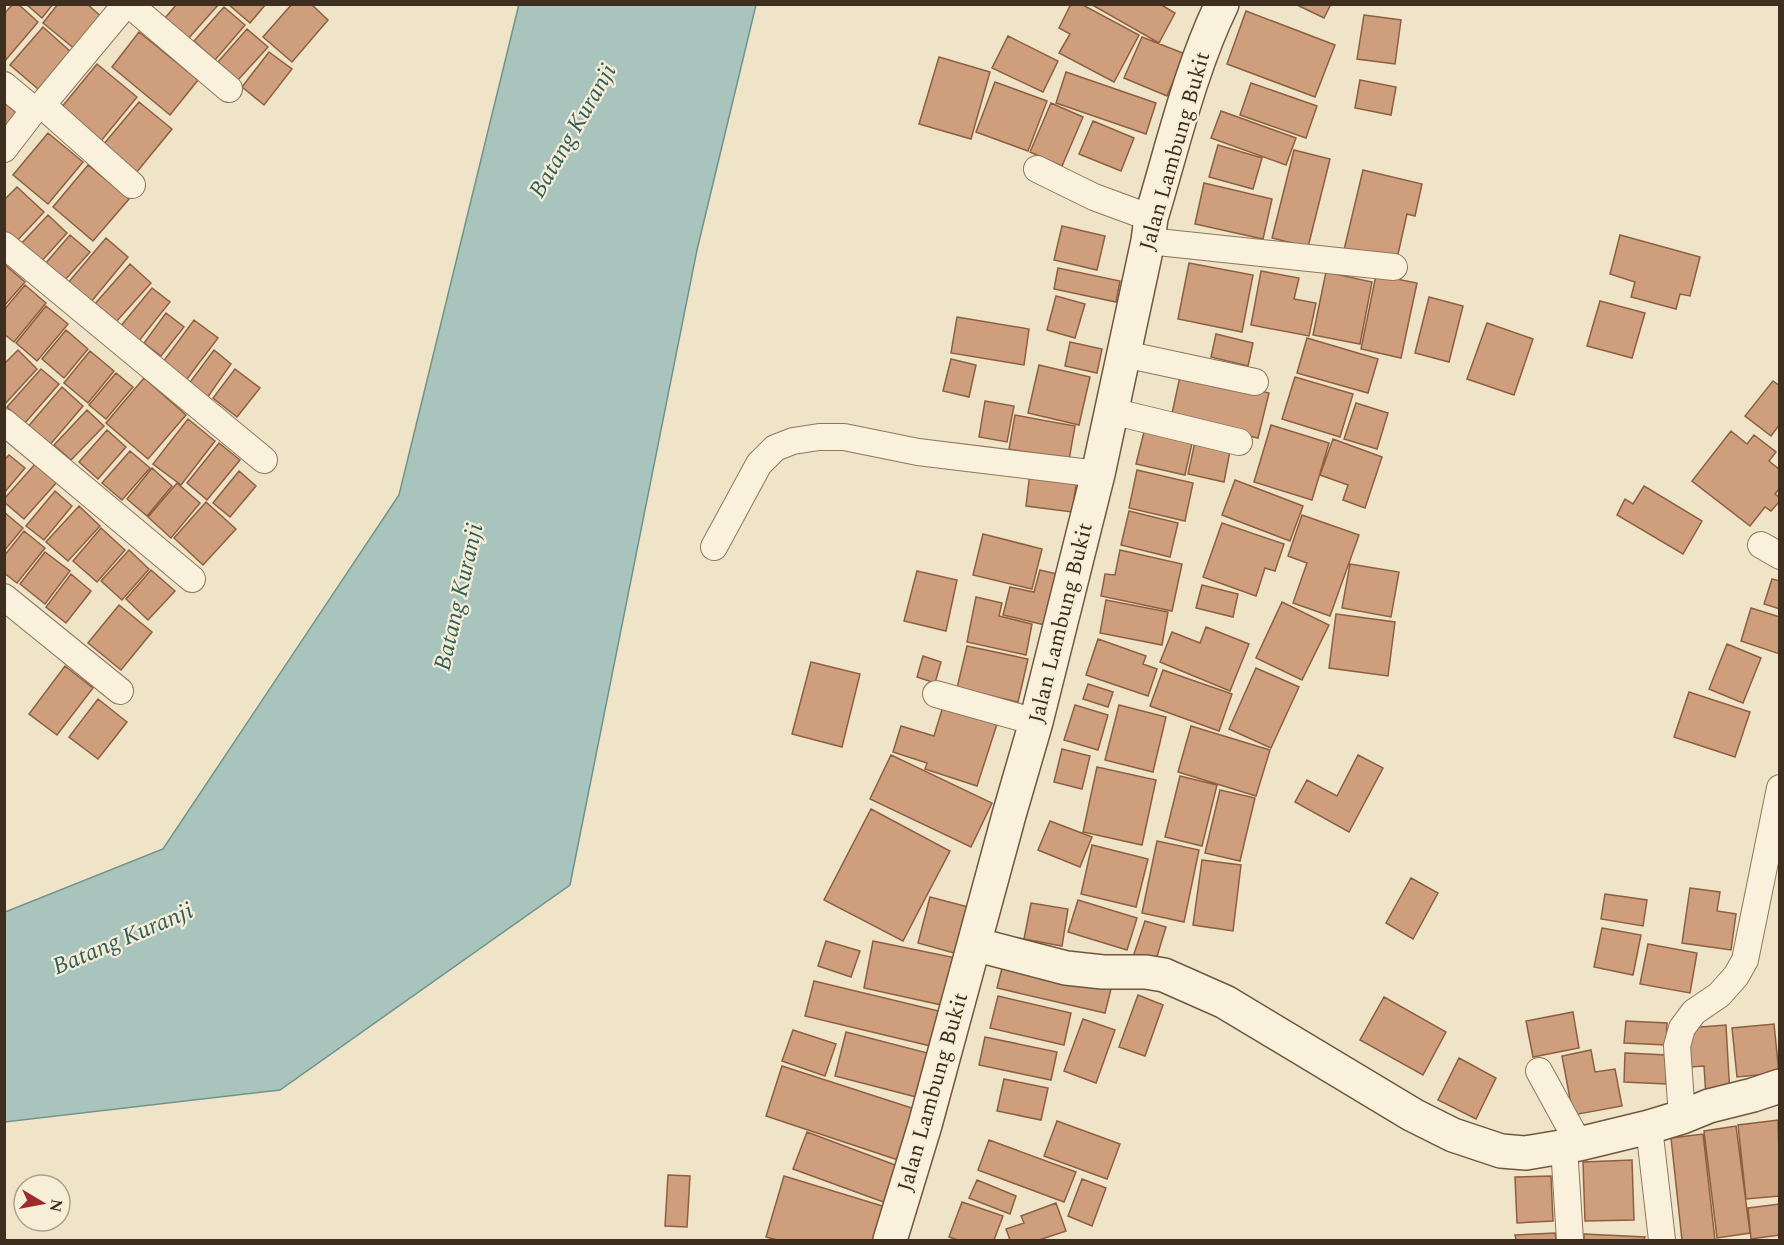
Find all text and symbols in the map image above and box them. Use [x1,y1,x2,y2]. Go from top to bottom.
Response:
street label: Jalan Lambung Bukit [1131,47,1219,254]
water label: Batang Kuranji [520,57,626,205]
street label: Jalan Lambung Bukit [1020,519,1102,727]
water label: Batang Kuranji [425,520,493,674]
water label: Batang Kuranji [47,893,199,985]
street label: Jalan Lambung Bukit [889,988,977,1195]
north arrow [12,1173,72,1233]
text: N [43,1197,69,1214]

